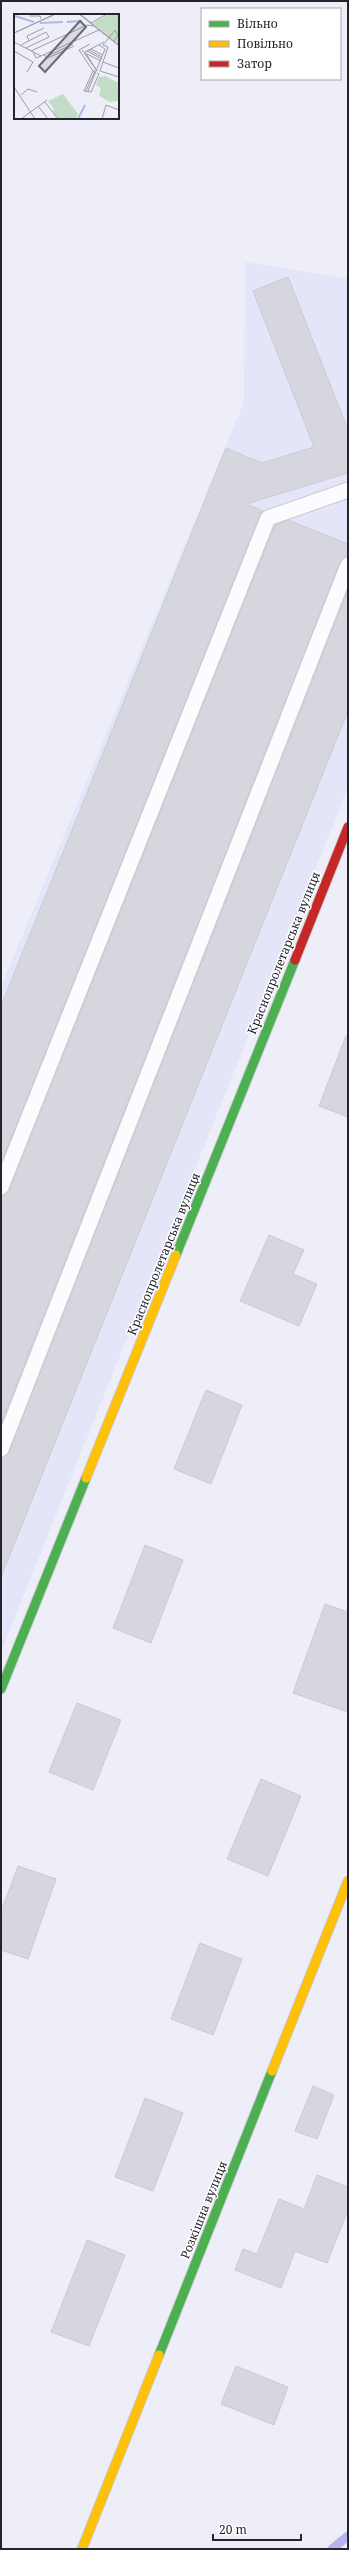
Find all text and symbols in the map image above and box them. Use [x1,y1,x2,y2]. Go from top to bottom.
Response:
legend [201,8,341,80]
inset map [14,14,119,119]
text: Вільно [237,15,278,32]
text: Повільно [237,35,293,52]
text: Затор [237,55,272,72]
street label: Краснопролетарська вулиця [243,869,324,1037]
street label: Краснопролетарська вулиця [123,1170,204,1338]
street label: Розкішна вулиця [176,2158,231,2261]
scale bar [213,2516,301,2542]
text: 20 m [219,2521,247,2538]

